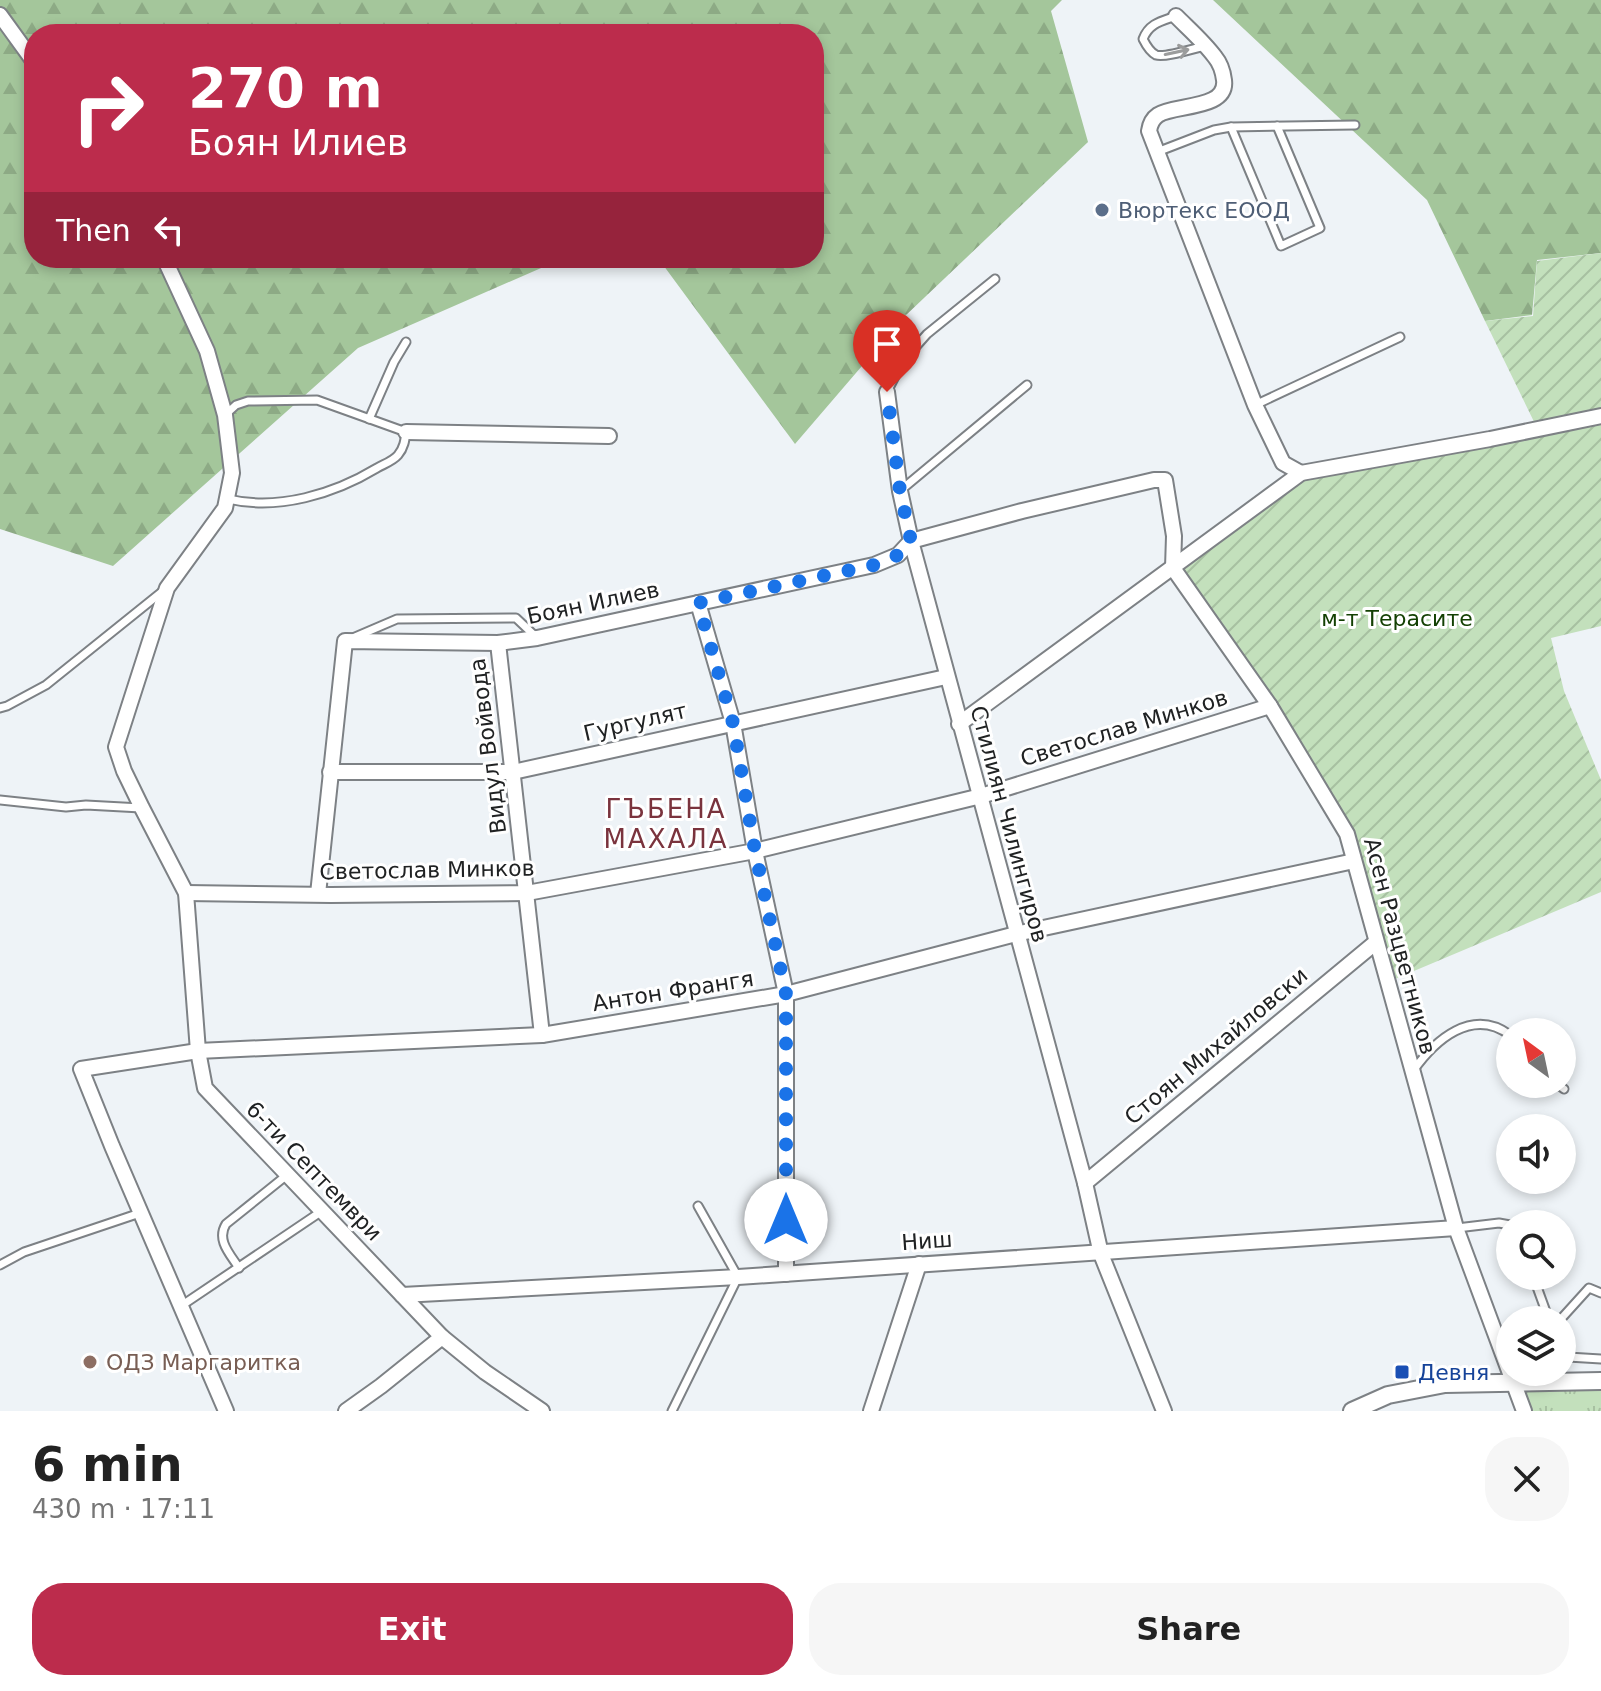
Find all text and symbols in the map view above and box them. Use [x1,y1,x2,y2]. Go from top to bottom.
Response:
one-way arrow [1164,44,1190,59]
text: 270 m [188,55,383,120]
icon: right [56,56,160,160]
text: Боян Илиев [188,122,408,163]
place label: Вюртекс ЕООД [1118,198,1290,223]
marker: Вюртекс ЕООД [1093,201,1111,219]
icon: left [147,208,191,252]
text: Then [56,213,131,248]
pin [853,310,921,392]
icon: arrive [865,322,909,366]
street label: Боян Илиев [525,577,661,629]
park label: м-т Терасите [1321,606,1473,631]
street label: Видул Войвода [465,657,511,835]
street label: Светослав Минков [1017,685,1231,771]
street label: Гургулят [581,698,689,746]
street label: Стилиян Чилингиров [965,703,1053,945]
district label: ГЪБЕНА МАХАЛА [603,794,729,854]
street label: Асен Разцветников [1359,835,1441,1057]
street label: Светослав Минков [319,856,535,884]
street label: Стоян Михайловски [1120,962,1312,1130]
street label: Антон Франгя [591,966,755,1016]
north arrow [1496,1018,1576,1098]
map controls [1496,1018,1576,1386]
street label: 6-ти Септември [241,1096,387,1246]
button: sound [1496,1114,1576,1194]
position arrow [744,1178,828,1262]
button: search [1496,1210,1576,1290]
street label: Ниш [901,1227,953,1255]
button: layers [1496,1306,1576,1386]
place label: ОДЗ Маргаритка [106,1350,301,1375]
marker: ОДЗ Маргаритка [81,1353,99,1371]
place label: Девня [1418,1360,1489,1385]
marker: Девня [1393,1363,1411,1381]
text: 6 min [32,1436,183,1492]
button: close [1485,1437,1569,1521]
text: 430 m · 17:11 [32,1494,215,1524]
button: Exit [32,1583,793,1675]
button: Share [809,1583,1569,1675]

